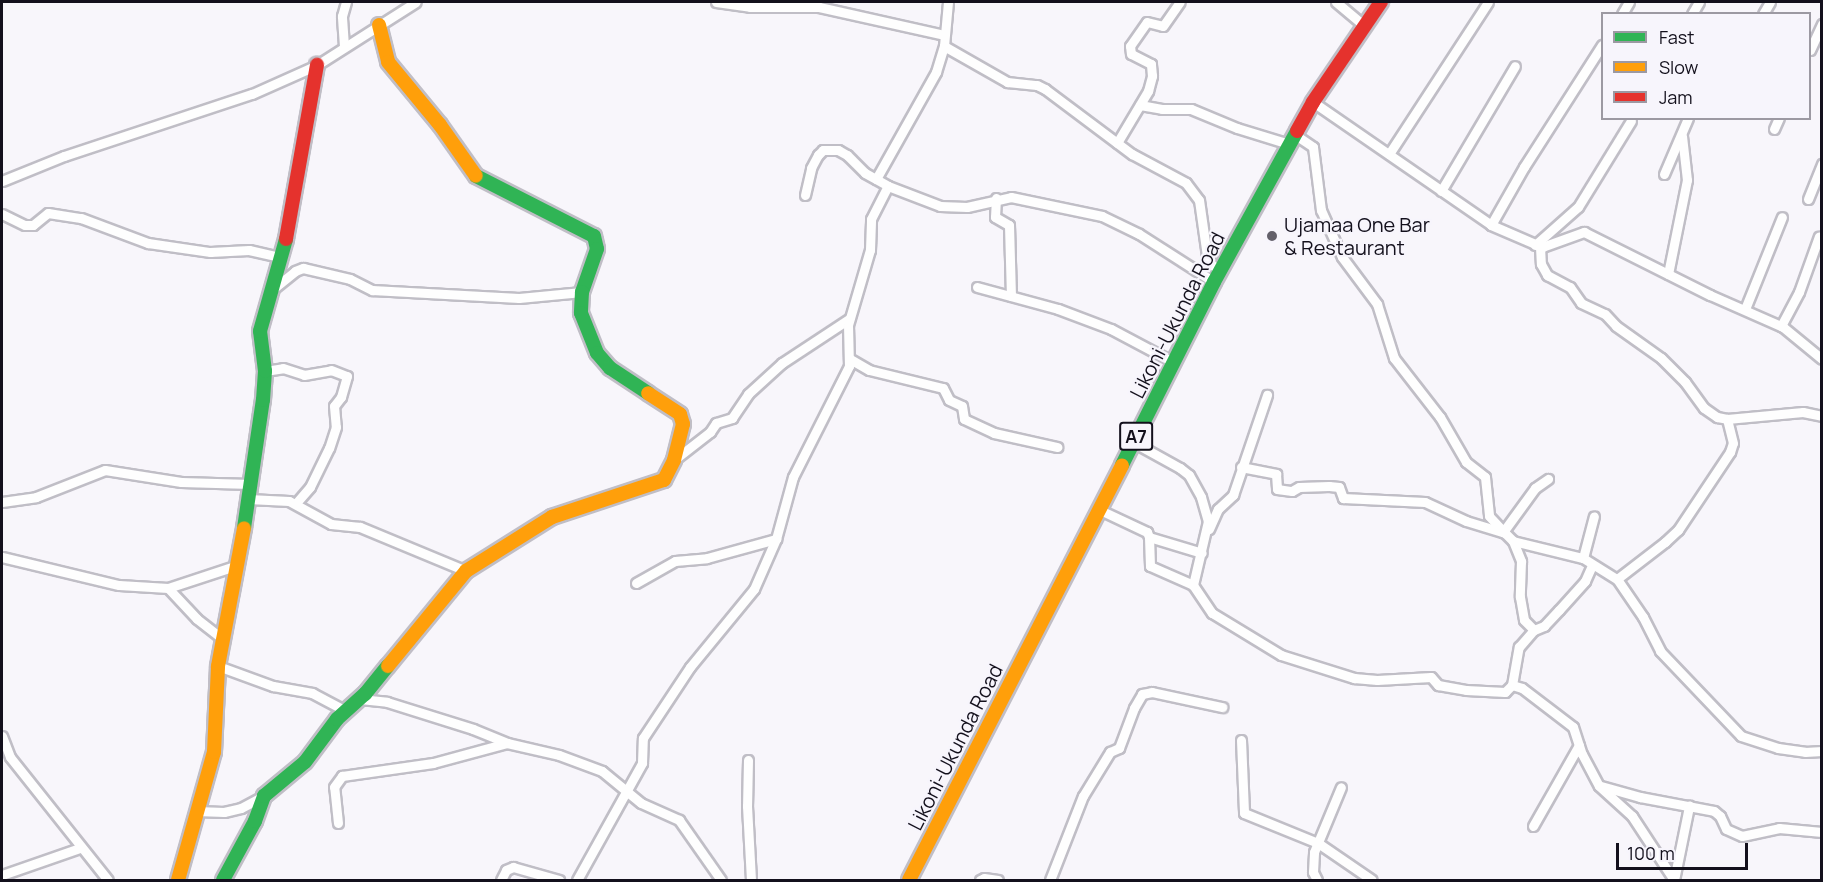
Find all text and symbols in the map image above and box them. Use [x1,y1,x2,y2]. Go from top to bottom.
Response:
legend [1601,12,1811,120]
text: Fast [1659,25,1694,49]
text: Slow [1659,55,1698,79]
text: Jam [1659,85,1693,109]
place label: Ujamaa One Bar & Restaurant [1284,213,1430,260]
street label: Likoni-Ukunda Road [1125,228,1229,402]
marker: Ujamaa One Bar & Restaurant [1265,229,1279,243]
road number: A7 [1118,421,1154,451]
street label: Likoni-Ukunda Road [903,660,1007,834]
scale bar [1619,831,1751,869]
text: 100 m [1627,841,1675,865]

